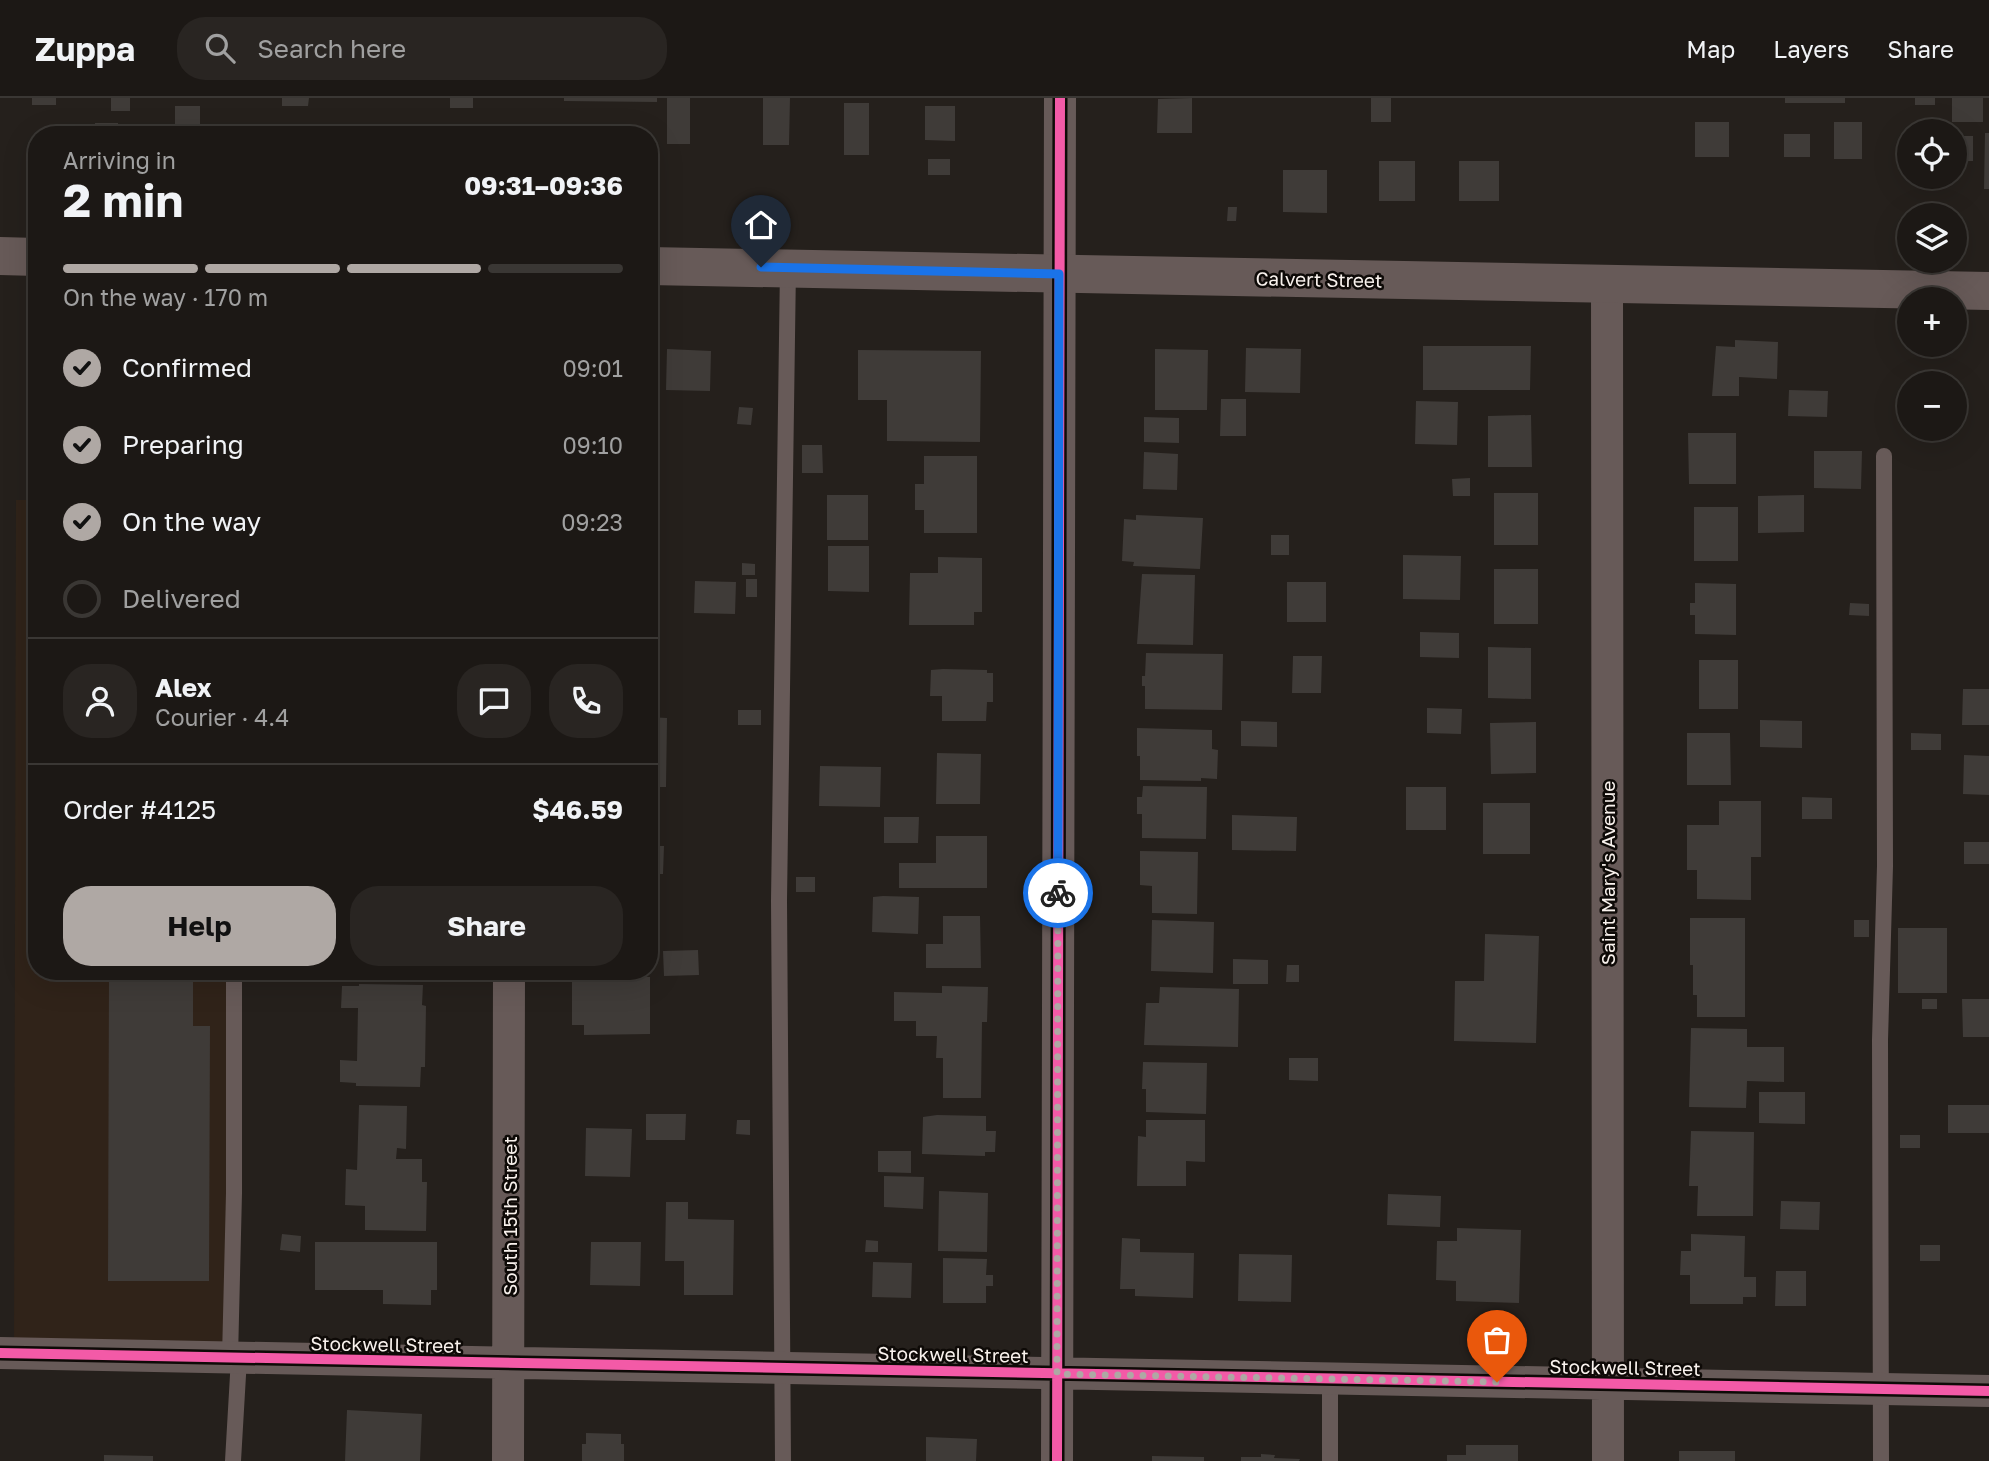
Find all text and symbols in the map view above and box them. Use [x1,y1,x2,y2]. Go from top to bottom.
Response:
search box [177,17,667,80]
text: Zuppa [35,29,135,68]
icon: search [201,29,239,67]
text: Search here [257,33,406,64]
text: Map [1686,34,1735,63]
text: Layers [1773,34,1849,63]
text: Share [1887,34,1954,63]
map controls [1897,119,1967,441]
button: locate [1897,119,1967,189]
text: Arriving in [63,146,176,174]
text: 09:31–09:36 [464,170,623,201]
text: 2 min [63,172,183,227]
pin [731,195,791,267]
button: layers [1897,203,1967,273]
icon: home [742,206,780,244]
street label: Calvert Street [1255,266,1383,292]
text: On the way · 170 m [63,283,268,311]
button: + [1897,287,1967,357]
icon: check [63,349,101,387]
text: Confirmed [122,352,252,383]
text: 09:01 [563,354,623,382]
button: − [1897,371,1967,441]
icon: check [63,426,101,464]
text: Preparing [122,429,244,460]
text: 09:10 [563,431,623,459]
icon: check [63,503,101,541]
text: On the way [122,506,261,537]
text: 09:23 [561,508,623,536]
text: Delivered [122,583,241,614]
button: person [63,664,137,738]
button: chat [457,664,531,738]
button: phone [549,664,623,738]
text: Alex [155,672,212,703]
text: Courier · 4.4 [155,703,289,731]
street label: Saint Mary's Avenue [1596,781,1619,965]
text: Order #4125 [63,794,216,825]
text: $46.59 [532,794,623,825]
courier [1023,858,1093,928]
icon: bike [1039,874,1077,912]
button: Help [63,886,336,966]
button: Share [350,886,623,966]
street label: South 15th Street [498,1136,521,1296]
pin [1467,1310,1527,1382]
icon: bag [1478,1321,1516,1359]
street label: Stockwell Street [310,1331,462,1357]
street label: Stockwell Street [877,1341,1029,1367]
street label: Stockwell Street [1549,1354,1701,1380]

